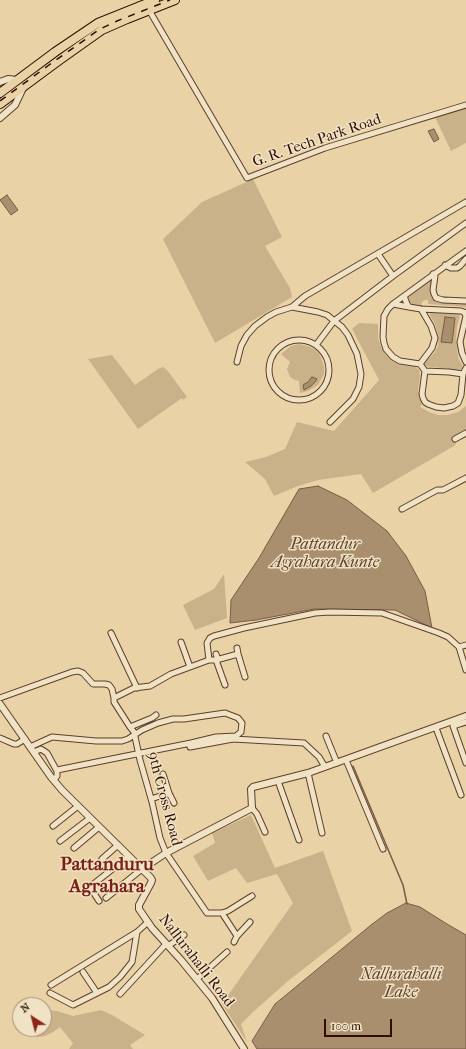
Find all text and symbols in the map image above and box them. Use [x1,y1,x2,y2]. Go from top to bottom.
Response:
street label: G. R. Tech Park Road [250,111,384,171]
water label: Pattandur Agrahara Kunte [271,535,379,573]
street label: 9th Cross Road [143,750,185,848]
district label: Pattanduru Agrahara [60,854,154,898]
street label: Nallurahalli Road [154,911,238,1011]
water label: Nallurahalli Lake [361,965,441,1003]
north arrow [12,997,52,1037]
text: N [18,1000,32,1015]
scale bar [326,1011,394,1037]
text: 100 m [331,1019,361,1033]

